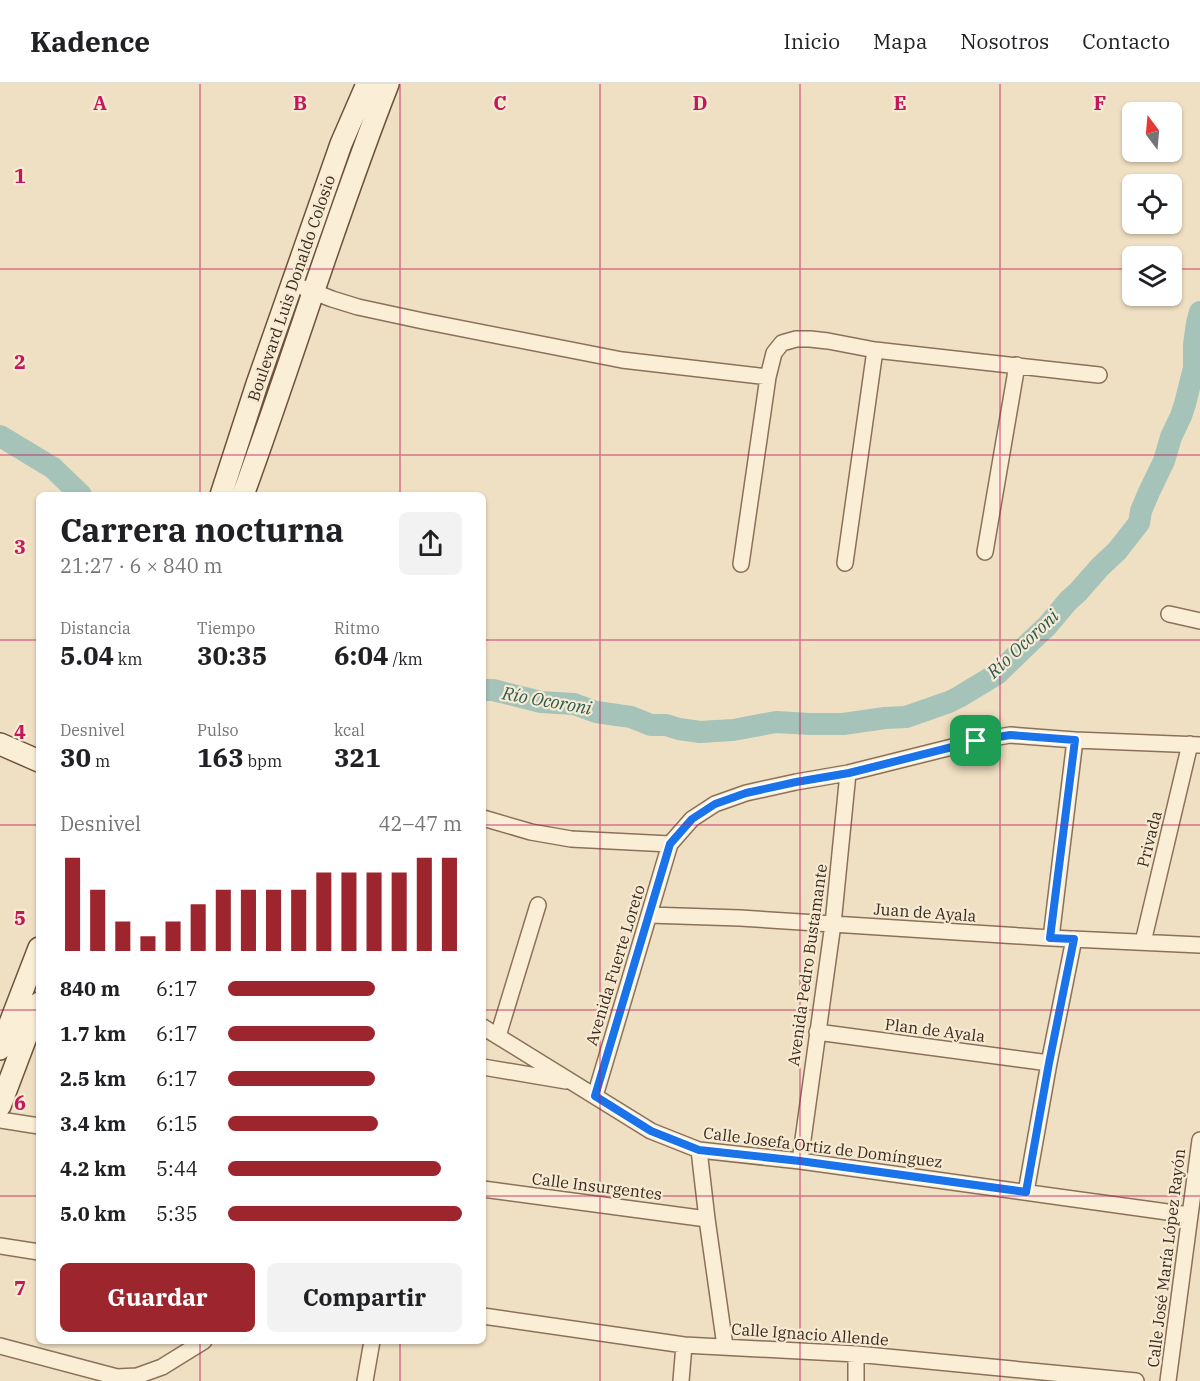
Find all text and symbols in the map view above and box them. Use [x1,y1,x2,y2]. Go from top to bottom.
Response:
text: Kadence [30,23,150,60]
text: Inicio [783,27,840,55]
text: Mapa [873,27,927,55]
text: Nosotros [960,27,1049,55]
text: Contacto [1082,27,1170,55]
text: A [93,89,107,116]
text: B [293,89,307,116]
text: C [493,89,507,116]
text: D [692,89,708,116]
text: E [893,89,907,116]
text: F [1094,89,1106,116]
north arrow [1122,102,1182,162]
map controls [1122,102,1182,306]
text: 1 [14,162,26,189]
street label: Boulevard Luis Donaldo Colosio [243,172,339,404]
button: locate [1122,174,1182,234]
button: layers [1122,246,1182,306]
text: 2 [14,348,26,375]
text: Carrera nocturna [60,508,344,551]
button: share [399,512,462,575]
text: 3 [14,533,26,560]
text: 21:27 · 6 × 840 m [60,552,223,579]
water label: Río Ocoroni [981,604,1064,683]
text: Distancia [60,618,131,638]
text: Tiempo [197,618,255,638]
text: Ritmo [334,618,380,638]
text: 5.04 [60,638,114,672]
text: 30:35 [197,638,267,672]
text: 6:04 [334,638,389,672]
text: km [114,649,142,669]
text: /km [389,649,423,669]
water label: Río Ocoroni [500,681,594,720]
pin [950,715,1001,766]
text: 4 [14,718,26,745]
text: Desnivel [60,720,125,740]
text: Pulso [197,720,239,740]
text: kcal [334,720,365,740]
icon: arrive [959,724,992,757]
text: 30 [60,740,91,774]
text: 163 [197,740,244,774]
text: 321 [334,740,381,774]
text: m [91,751,110,771]
text: bpm [244,751,282,771]
street label: Privada [1132,808,1166,869]
text: Desnivel [60,810,141,837]
text: 42–47 m [379,810,462,837]
street label: Avenida Pedro Bustamante [783,863,831,1067]
street label: Avenida Fuerte Loreto [581,882,649,1048]
street label: Juan de Ayala [873,898,977,926]
text: 5 [14,904,26,931]
text: 840 m [60,975,120,1002]
text: 6:17 [156,975,198,1002]
street label: Plan de Ayala [884,1014,987,1046]
text: 1.7 km [60,1020,126,1047]
text: 6:17 [156,1020,198,1047]
text: 2.5 km [60,1065,126,1092]
text: 6:17 [156,1065,198,1092]
text: 6 [14,1089,26,1116]
text: 3.4 km [60,1110,126,1137]
text: 6:15 [156,1110,198,1137]
street label: Calle Josefa Ortiz de Domínguez [702,1122,944,1172]
street label: Calle José María López Rayón [1143,1148,1189,1368]
text: 4.2 km [60,1155,126,1182]
text: 5:44 [156,1155,198,1182]
street label: Calle Insurgentes [531,1168,663,1204]
text: 5.0 km [60,1200,126,1227]
text: 5:35 [156,1200,198,1227]
button: Guardar [60,1263,255,1332]
button: Compartir [267,1263,462,1332]
text: 7 [14,1274,26,1301]
street label: Calle Ignacio Allende [731,1319,889,1349]

